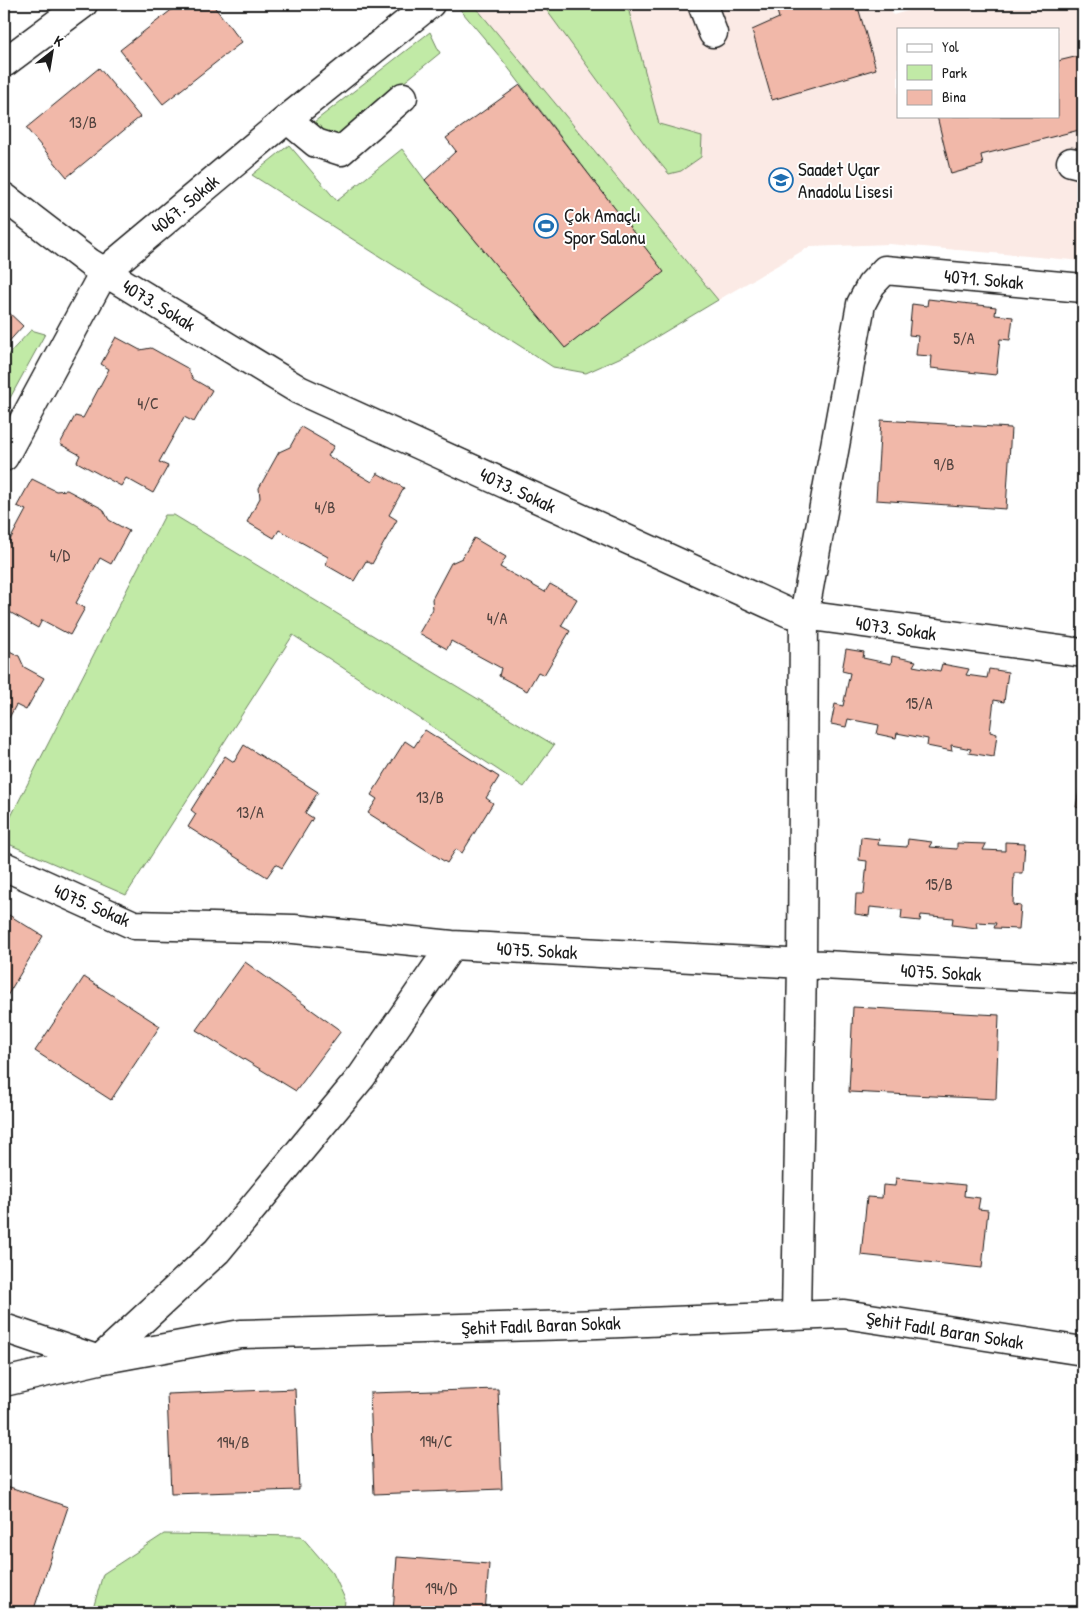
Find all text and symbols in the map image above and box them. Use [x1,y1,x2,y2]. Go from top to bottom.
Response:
north arrow [28,28,78,78]
legend [897,28,1060,118]
text: K [51,30,68,51]
text: Yol [942,36,959,57]
text: Park [942,62,967,83]
text: Bina [942,86,966,107]
house number: 13/B [69,111,97,133]
place label: Saadet Uçar Anadolu Lisesi [798,156,893,204]
school or university icon: Saadet Uçar Anadolu Lisesi [768,167,794,193]
street label: 4067. Sokak [146,168,224,240]
place label: Çok Amaçlı Spor Salonu [564,202,646,250]
sports icon: Çok Amaçlı Spor Salonu [533,213,559,239]
street label: 4071. Sokak [943,263,1025,295]
street label: 4073. Sokak [117,273,201,337]
house number: 5/A [953,327,975,349]
house number: 4/C [137,392,159,414]
house number: 9/B [934,453,954,475]
street label: 4073. Sokak [476,461,561,519]
house number: 4/B [315,496,335,518]
house number: 4/D [50,544,71,566]
house number: 4/A [487,607,507,629]
street label: 4073. Sokak [854,609,938,647]
house number: 15/A [905,692,933,714]
house number: 13/B [416,786,444,808]
house number: 13/A [236,801,264,823]
house number: 15/B [925,873,953,895]
street label: 4075. Sokak [50,877,135,933]
street label: 4075. Sokak [496,935,578,965]
street label: 4075. Sokak [900,957,982,987]
street label: Şehit Fadıl Baran Sokak [864,1305,1026,1355]
street label: Şehit Fadıl Baran Sokak [461,1309,621,1341]
house number: 194/C [419,1430,453,1452]
house number: 194/B [217,1431,249,1453]
house number: 194/D [425,1577,457,1599]

